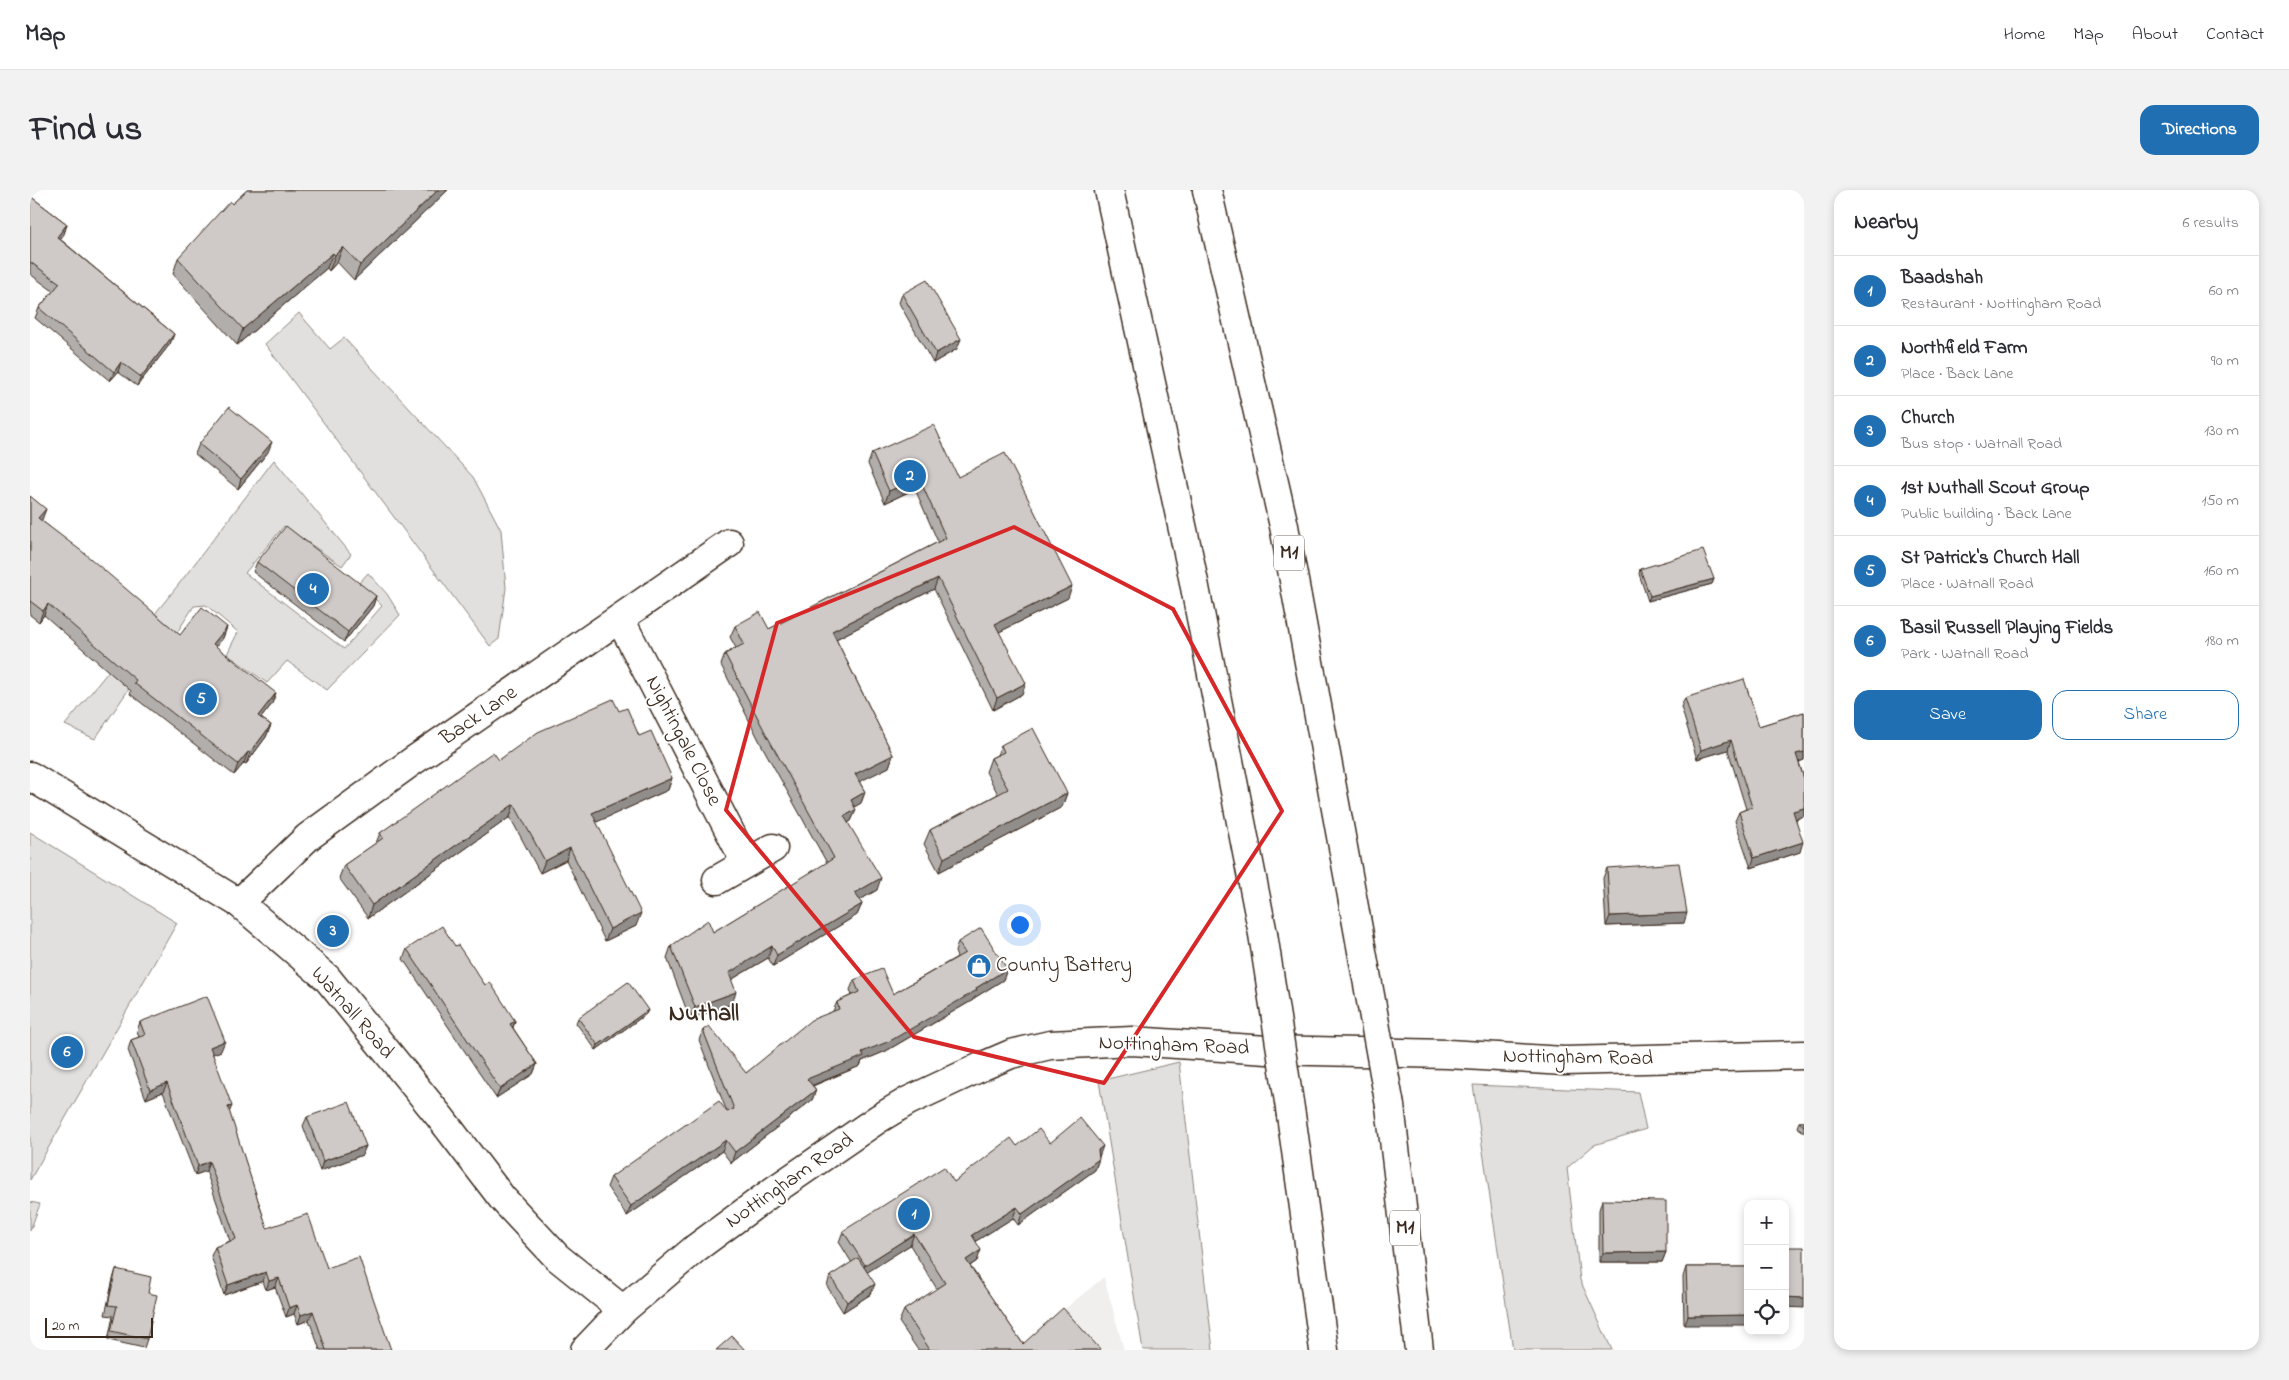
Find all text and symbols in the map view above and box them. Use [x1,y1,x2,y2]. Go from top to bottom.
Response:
text: Map [25,17,66,52]
text: Home [2004,22,2045,48]
text: Map [2073,22,2104,48]
text: About [2132,22,2178,48]
text: Contact [2206,22,2264,48]
text: Find us [30,105,142,156]
button: Directions [2140,105,2259,155]
text: Nearby [1854,208,1918,238]
text: 6 results [2182,211,2239,235]
text: Baadshah [1901,265,1983,292]
text: 1 [1867,279,1873,303]
text: 60 m [2209,279,2239,303]
text: Restaurant · Nottingham Road [1901,292,2101,316]
text: Northfield Farm [1901,335,2028,362]
text: 2 [1866,349,1874,373]
text: 90 m [2211,349,2239,373]
text: Place · Back Lane [1901,362,2013,386]
text: Church [1901,405,1955,432]
text: 3 [1867,419,1873,443]
text: 130 m [2204,419,2239,443]
text: Bus stop · Watnall Road [1901,432,2062,456]
pin: 2 [894,457,926,495]
text: 1st Nuthall Scout Group [1901,475,2090,502]
text: 4 [1867,489,1873,513]
text: 150 m [2201,489,2239,513]
text: Public building · Back Lane [1901,502,2072,526]
road number: M1 [1274,536,1304,570]
text: St Patrick's Church Hall [1901,545,2079,572]
text: 5 [1865,559,1875,583]
text: 160 m [2204,559,2239,583]
pin: 4 [297,570,329,608]
text: Place · Watnall Road [1901,572,2033,596]
text: Basil Russell Playing Fields [1901,615,2113,642]
text: 6 [1866,629,1874,653]
text: 180 m [2205,629,2239,653]
text: Park · Watnall Road [1901,642,2028,666]
street label: Nightingale Close [635,671,729,813]
street label: Back Lane [433,678,524,754]
pin: 5 [185,680,217,718]
button: Save [1854,690,2042,740]
button: Share [2052,690,2239,740]
pin: 3 [317,912,349,950]
your location [1007,912,1033,938]
place label: County Battery [996,951,1132,983]
shop icon: County Battery [966,953,992,979]
street label: Watnall Road [303,960,401,1066]
district label: Nuthall [669,997,739,1032]
street label: Nottingham Road [1098,1028,1250,1066]
pin: 6 [51,1033,83,1071]
street label: Nottingham Road [1502,1042,1654,1076]
street label: Nottingham Road [720,1125,862,1238]
pin: 1 [898,1195,930,1233]
map controls [1744,1200,1789,1335]
button: + [1744,1200,1789,1245]
road number: M1 [1390,1210,1420,1246]
button: − [1744,1245,1789,1290]
button: locate [1744,1290,1789,1335]
scale bar [45,1315,152,1338]
text: 20 m [52,1316,79,1337]

